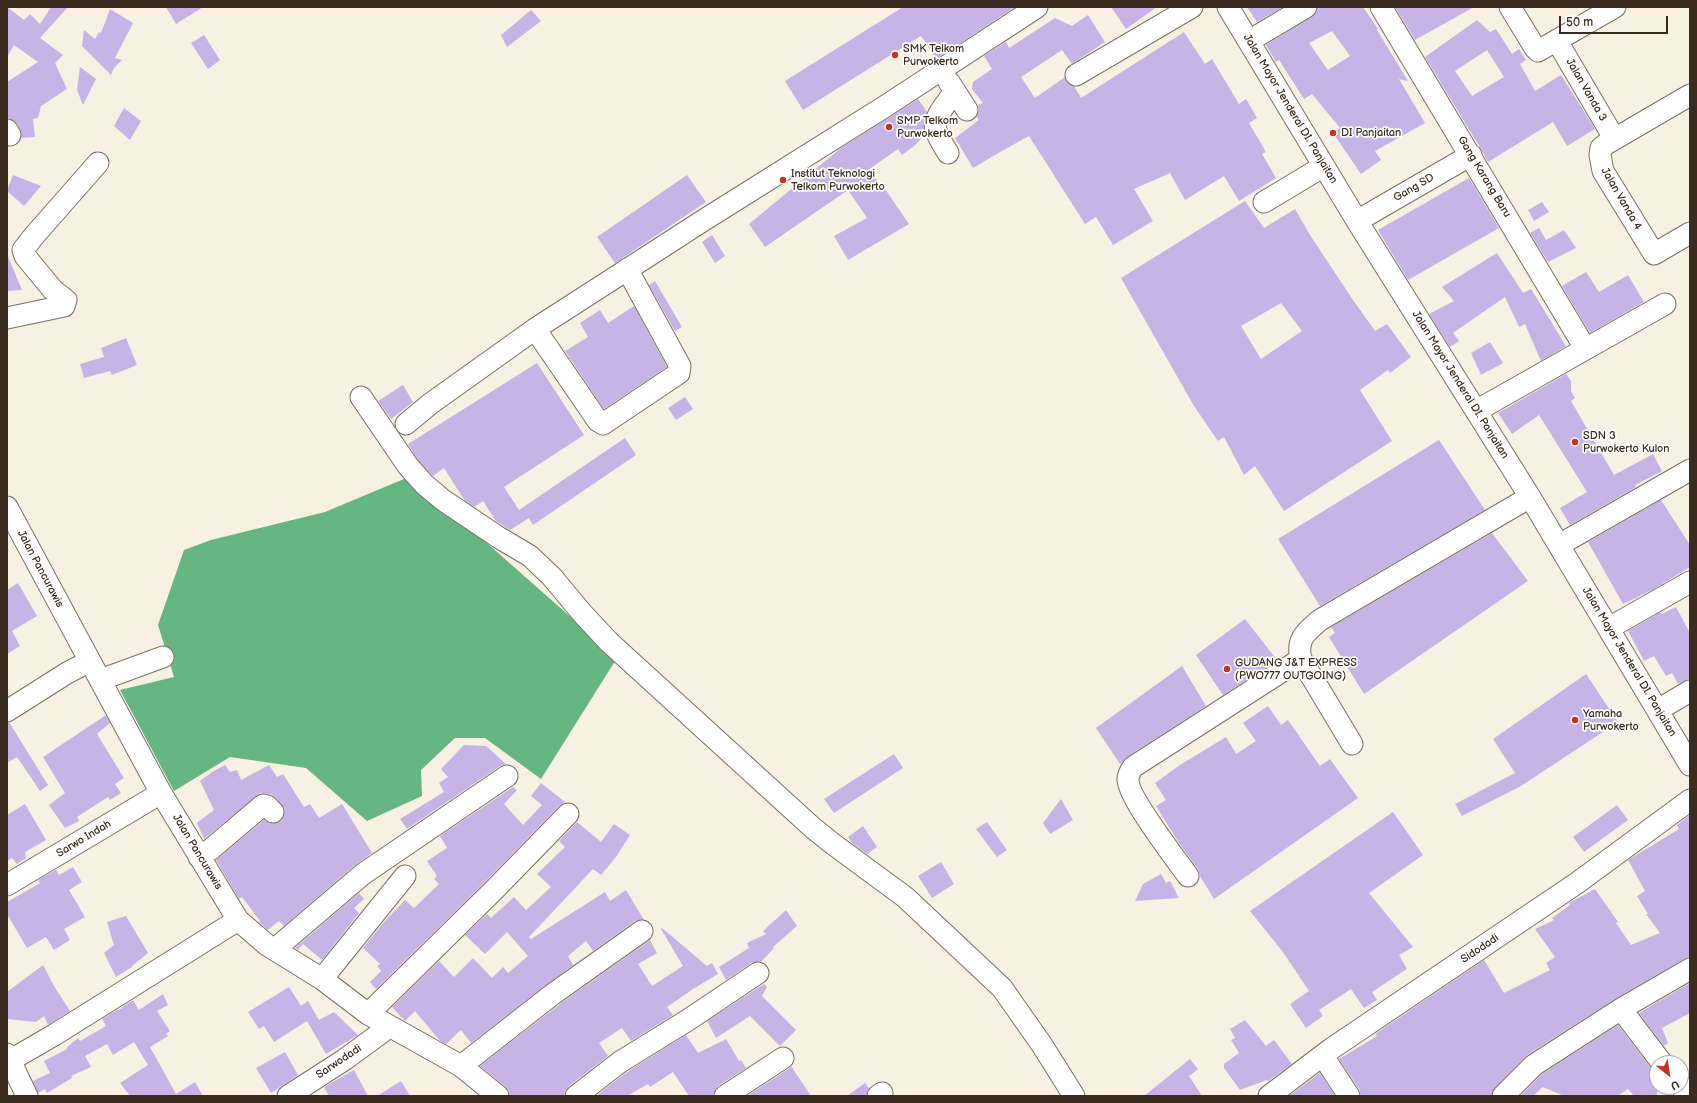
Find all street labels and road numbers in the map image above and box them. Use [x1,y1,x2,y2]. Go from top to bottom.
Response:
street label: Jalan Mayor Jenderal DI. Panjaitan [1240,32,1340,186]
street label: Jalan Vanda 3 [1563,56,1609,124]
street label: Gang Karang Baru [1455,134,1513,220]
street label: Jalan Vanda 4 [1598,165,1644,233]
street label: Gang SD [1391,171,1437,205]
street label: Jalan Mayor Jenderal DI. Panjaitan [1409,309,1511,461]
street label: Jalan Pancurawis [14,528,66,610]
street label: Jalan Mayor Jenderal DI. Panjaitan [1579,585,1679,739]
street label: Jalan Pancurawis [169,812,225,892]
street label: Sarwo Indah [54,817,114,861]
street label: Sidodadi [1458,931,1502,967]
street label: Sarwodadi [314,1042,364,1082]

